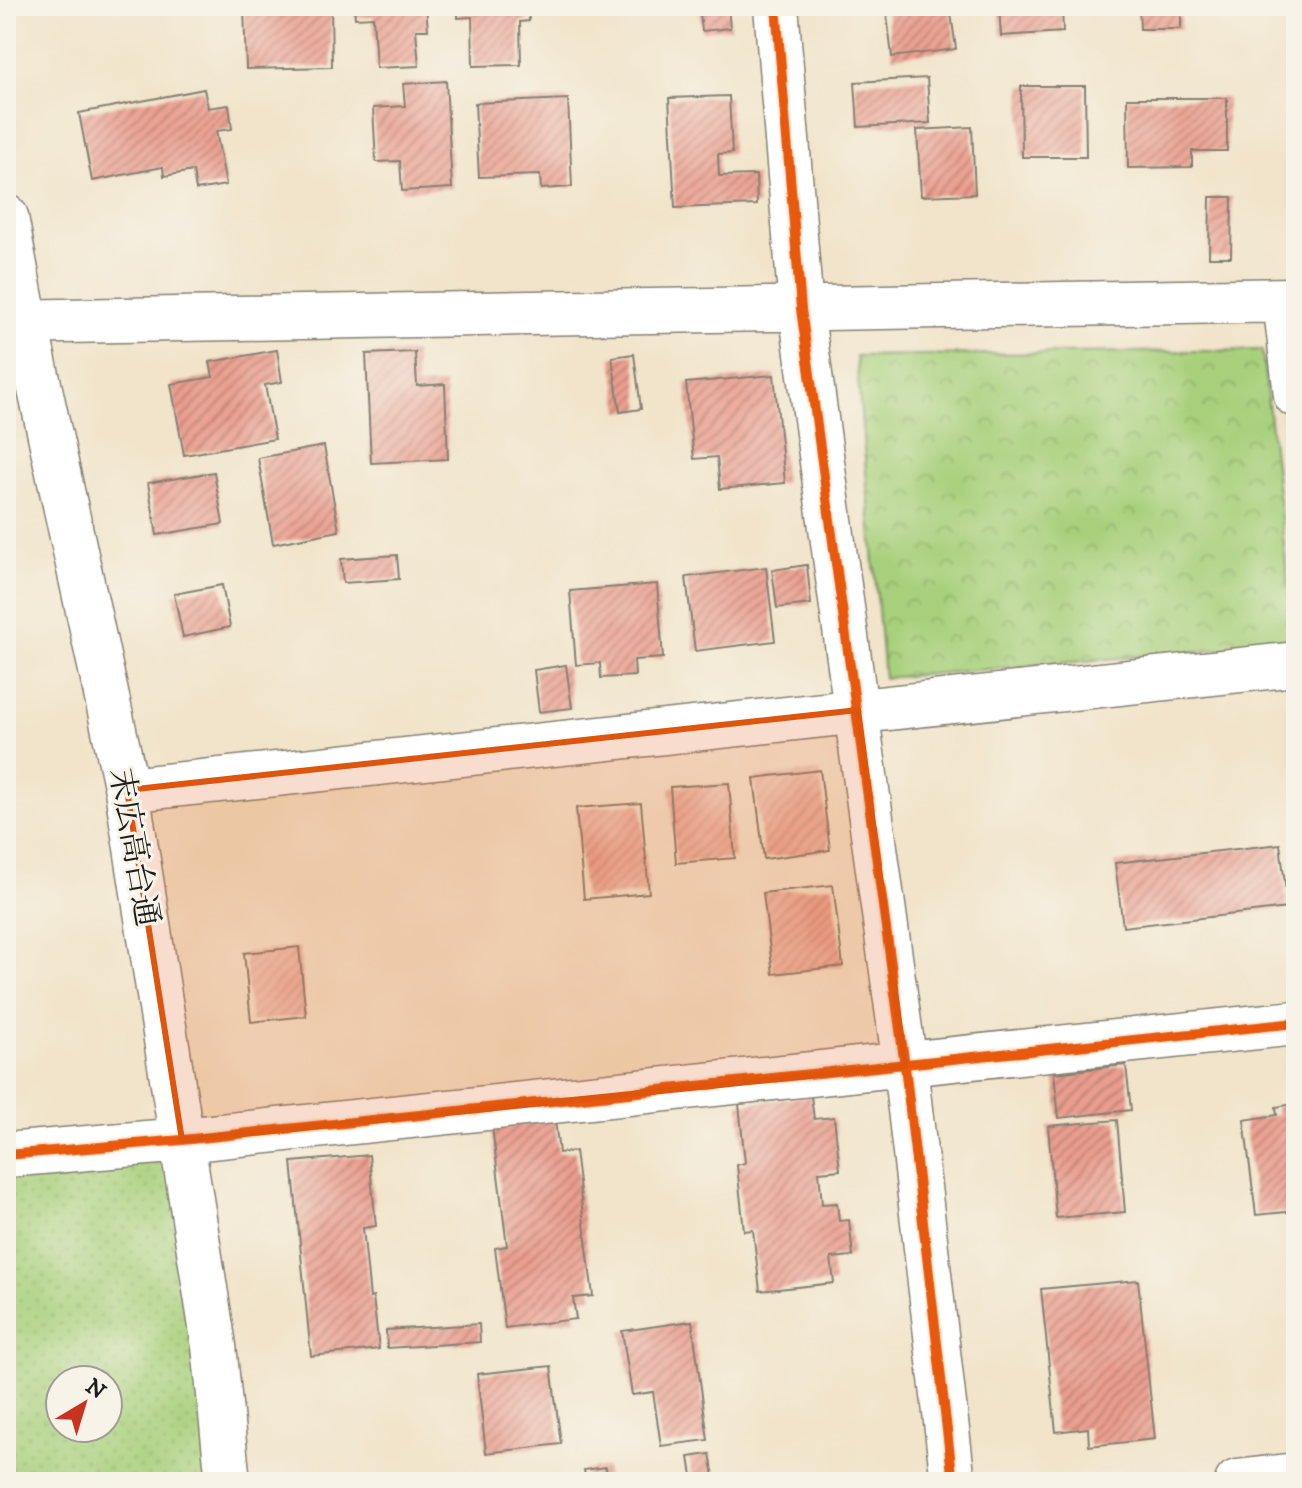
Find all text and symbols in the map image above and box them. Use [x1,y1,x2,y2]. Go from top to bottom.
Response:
street label: 末広高台通 [99,765,167,930]
north arrow [44,1364,124,1444]
text: N [80,1373,111,1406]

